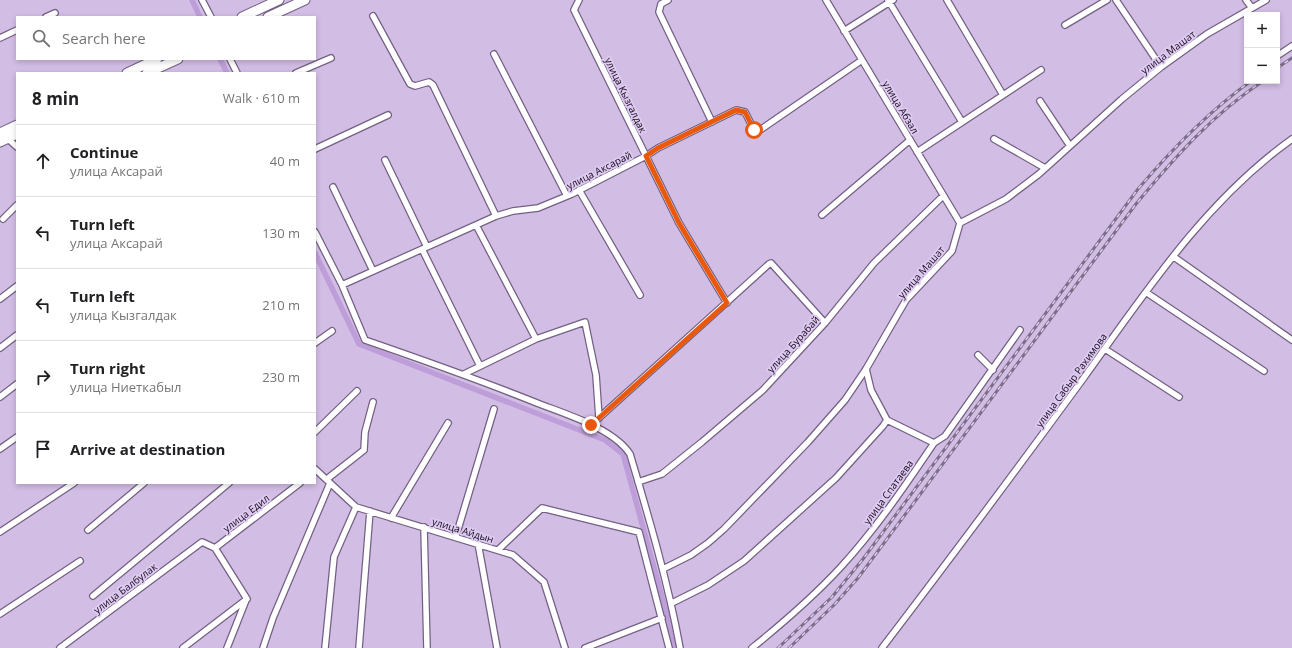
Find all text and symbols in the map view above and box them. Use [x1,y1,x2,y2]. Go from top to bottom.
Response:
map controls [1244,12,1280,84]
button: + [1244,12,1280,48]
search box [16,16,316,60]
icon: search [30,27,52,49]
street label: улица Машат [1138,27,1198,77]
text: Search here [62,28,146,48]
button: − [1244,48,1280,84]
street label: улица Кызгалдак [602,55,651,136]
street label: улица Абзал [880,78,922,136]
text: 8 min [32,87,79,110]
text: Walk · 610 m [223,89,300,107]
route start [745,121,763,139]
text: Continue [70,142,138,162]
street label: улица Аксарай [564,148,634,192]
icon: ahead [32,150,54,172]
text: 40 m [270,152,300,170]
text: улица Аксарай [70,162,163,180]
text: Turn left [70,214,135,234]
icon: left [32,222,54,244]
text: 130 m [262,224,300,242]
text: улица Аксарай [70,234,163,252]
street label: улица Машат [894,243,948,301]
text: Turn left [70,286,135,306]
icon: left [32,294,54,316]
text: 210 m [262,296,300,314]
text: улица Кызгалдак [70,306,177,324]
street label: улица Бурабай [764,312,822,376]
street label: улица Сабыр Рахимова [1032,330,1110,430]
text: Turn right [70,358,145,378]
icon: right [32,366,54,388]
text: 230 m [262,368,300,386]
text: улица Ниеткабыл [70,378,181,396]
route end [582,416,600,434]
icon: arrive [32,438,54,460]
text: Arrive at destination [70,439,225,459]
street label: улица Спатаева [860,457,916,527]
street label: улица Едил [220,491,272,535]
street label: улица Айдын [430,514,496,546]
street label: улица Балбулак [90,559,160,617]

